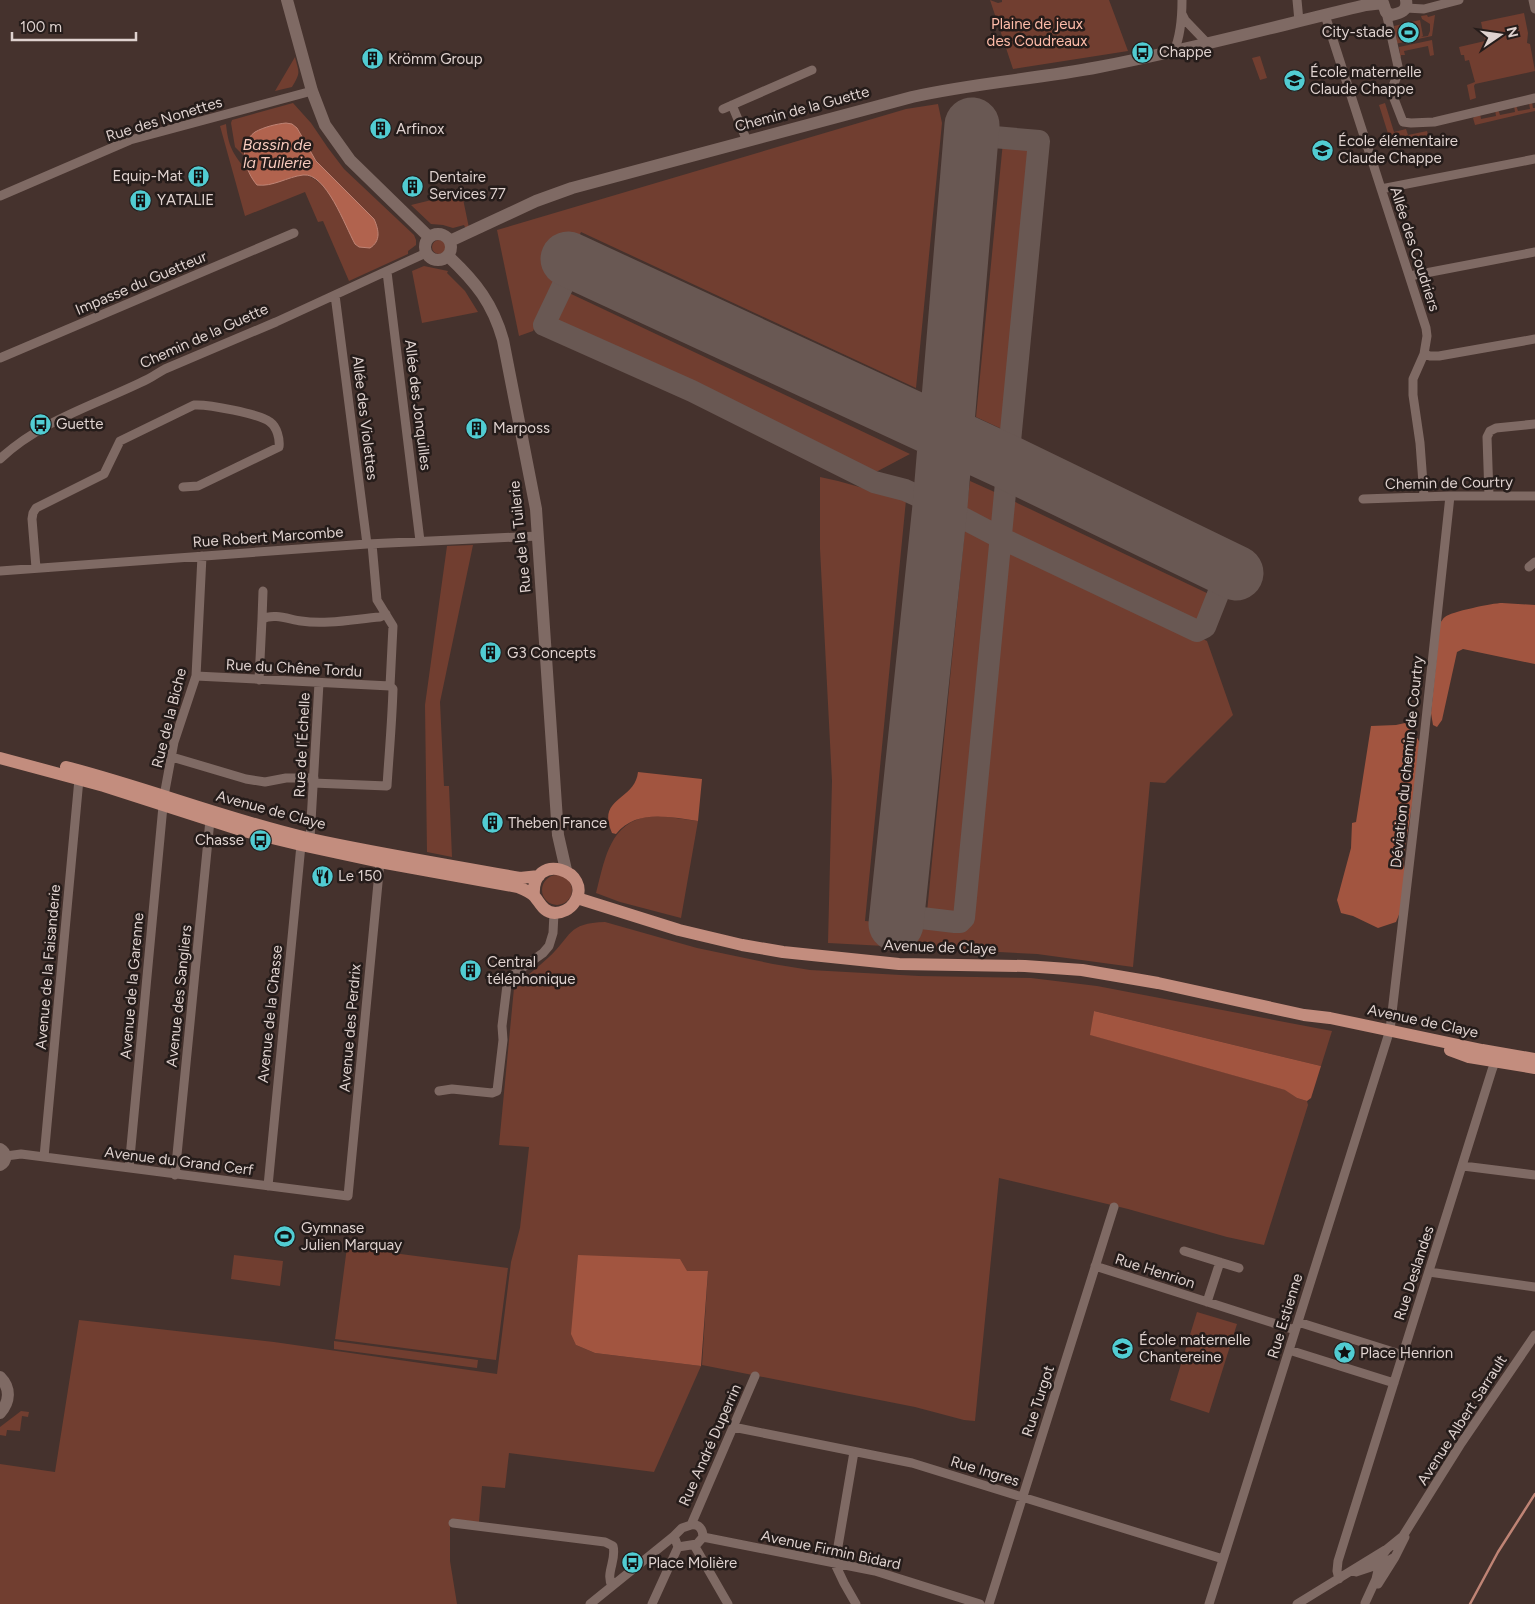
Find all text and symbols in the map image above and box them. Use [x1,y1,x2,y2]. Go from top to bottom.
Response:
scale bar [12,10,136,42]
north arrow [1475,10,1525,60]
park label: Plaine de jeux des Coudreaux [987,15,1087,50]
text: 100 m [20,18,62,36]
sports icon: City-stade [1397,20,1421,44]
place label: City-stade [1322,23,1393,41]
text: N [1503,25,1522,39]
bus stop icon: Chappe [1131,40,1155,64]
place label: Chappe [1159,43,1212,61]
building icon: Krömm Group [360,47,384,71]
place label: Krömm Group [388,50,483,68]
place label: École maternelle Claude Chappe [1310,63,1422,98]
school or university icon: École maternelle Claude Chappe [1282,69,1306,93]
street label: Chemin de la Guette [733,82,871,136]
street label: Rue des Nonettes [104,93,224,145]
building icon: Arfinox [368,117,392,141]
place label: Arfinox [396,120,444,138]
place label: École élémentaire Claude Chappe [1338,132,1458,167]
water label: Bassin de la Tuilerie [243,135,312,172]
school or university icon: École élémentaire Claude Chappe [1310,138,1334,162]
building icon: Equip-Mat [187,164,211,188]
place label: Equip-Mat [112,167,183,185]
place label: Dentaire Services 77 [429,168,506,203]
building icon: Dentaire Services 77 [401,174,425,198]
street label: Allée des Coudriers [1386,184,1444,314]
building icon: YATALIE [129,188,153,212]
place label: YATALIE [157,191,214,209]
street label: Impasse du Guetteur [73,247,209,319]
street label: Chemin de la Guette [137,300,271,372]
street label: Allée des Jonquilles [401,339,435,471]
street label: Allée des Violettes [348,355,382,481]
bus stop icon: Guette [28,412,52,436]
place label: Guette [56,415,103,433]
building icon: Marposs [465,416,489,440]
place label: Marposs [493,419,550,437]
street label: Chemin de Courtry [1385,473,1513,493]
street label: Rue de la Tuilerie [505,480,535,594]
street label: Rue Robert Marcombe [192,523,344,551]
building icon: G3 Concepts [479,641,503,665]
place label: G3 Concepts [507,644,596,662]
street label: Rue du Chêne Tordu [225,655,363,681]
street label: Déviation du chemin de Courtry [1387,655,1427,869]
street label: Rue de la Biche [148,666,190,770]
street label: Rue de l'Échelle [290,692,314,798]
street label: Avenue de Claye [214,787,328,833]
building icon: Theben France [480,811,504,835]
place label: Theben France [508,814,607,832]
bus stop icon: Chasse [248,828,272,852]
place label: Chasse [195,831,244,849]
restaurant icon: Le 150 [310,864,334,888]
place label: Le 150 [338,867,382,885]
street label: Avenue de la Faisanderie [32,884,64,1050]
street label: Avenue de la Garenne [117,912,147,1060]
street label: Avenue des Sangliers [163,924,195,1068]
street label: Avenue de Claye [883,936,997,958]
street label: Avenue de la Chasse [254,944,286,1084]
place label: Central téléphonique [487,953,575,988]
building icon: Central téléphonique [459,959,483,983]
street label: Avenue des Perdrix [335,963,365,1093]
street label: Avenue de Claye [1366,1000,1480,1042]
street label: Avenue du Grand Cerf [104,1143,255,1179]
place label: Gymnase Julien Marquay [301,1219,402,1254]
street label: Rue Deslandes [1390,1223,1438,1323]
sports icon: Gymnase Julien Marquay [273,1225,297,1249]
street label: Rue Henrion [1113,1250,1197,1292]
street label: Rue Estienne [1264,1271,1306,1361]
place label: École maternelle Chantereine [1139,1331,1251,1366]
school or university icon: École maternelle Chantereine [1111,1337,1135,1361]
place icon: Place Henrion [1332,1341,1356,1365]
place label: Place Henrion [1360,1344,1453,1362]
street label: Avenue Albert Sarrault [1413,1351,1511,1488]
street label: Rue Turgot [1018,1363,1058,1439]
street label: Rue André Duperrin [675,1381,745,1509]
street label: Rue Ingres [948,1452,1022,1490]
street label: Avenue Firmin Bidard [759,1526,903,1574]
bus stop icon: Place Molière [620,1551,644,1575]
place label: Place Molière [648,1554,737,1572]

